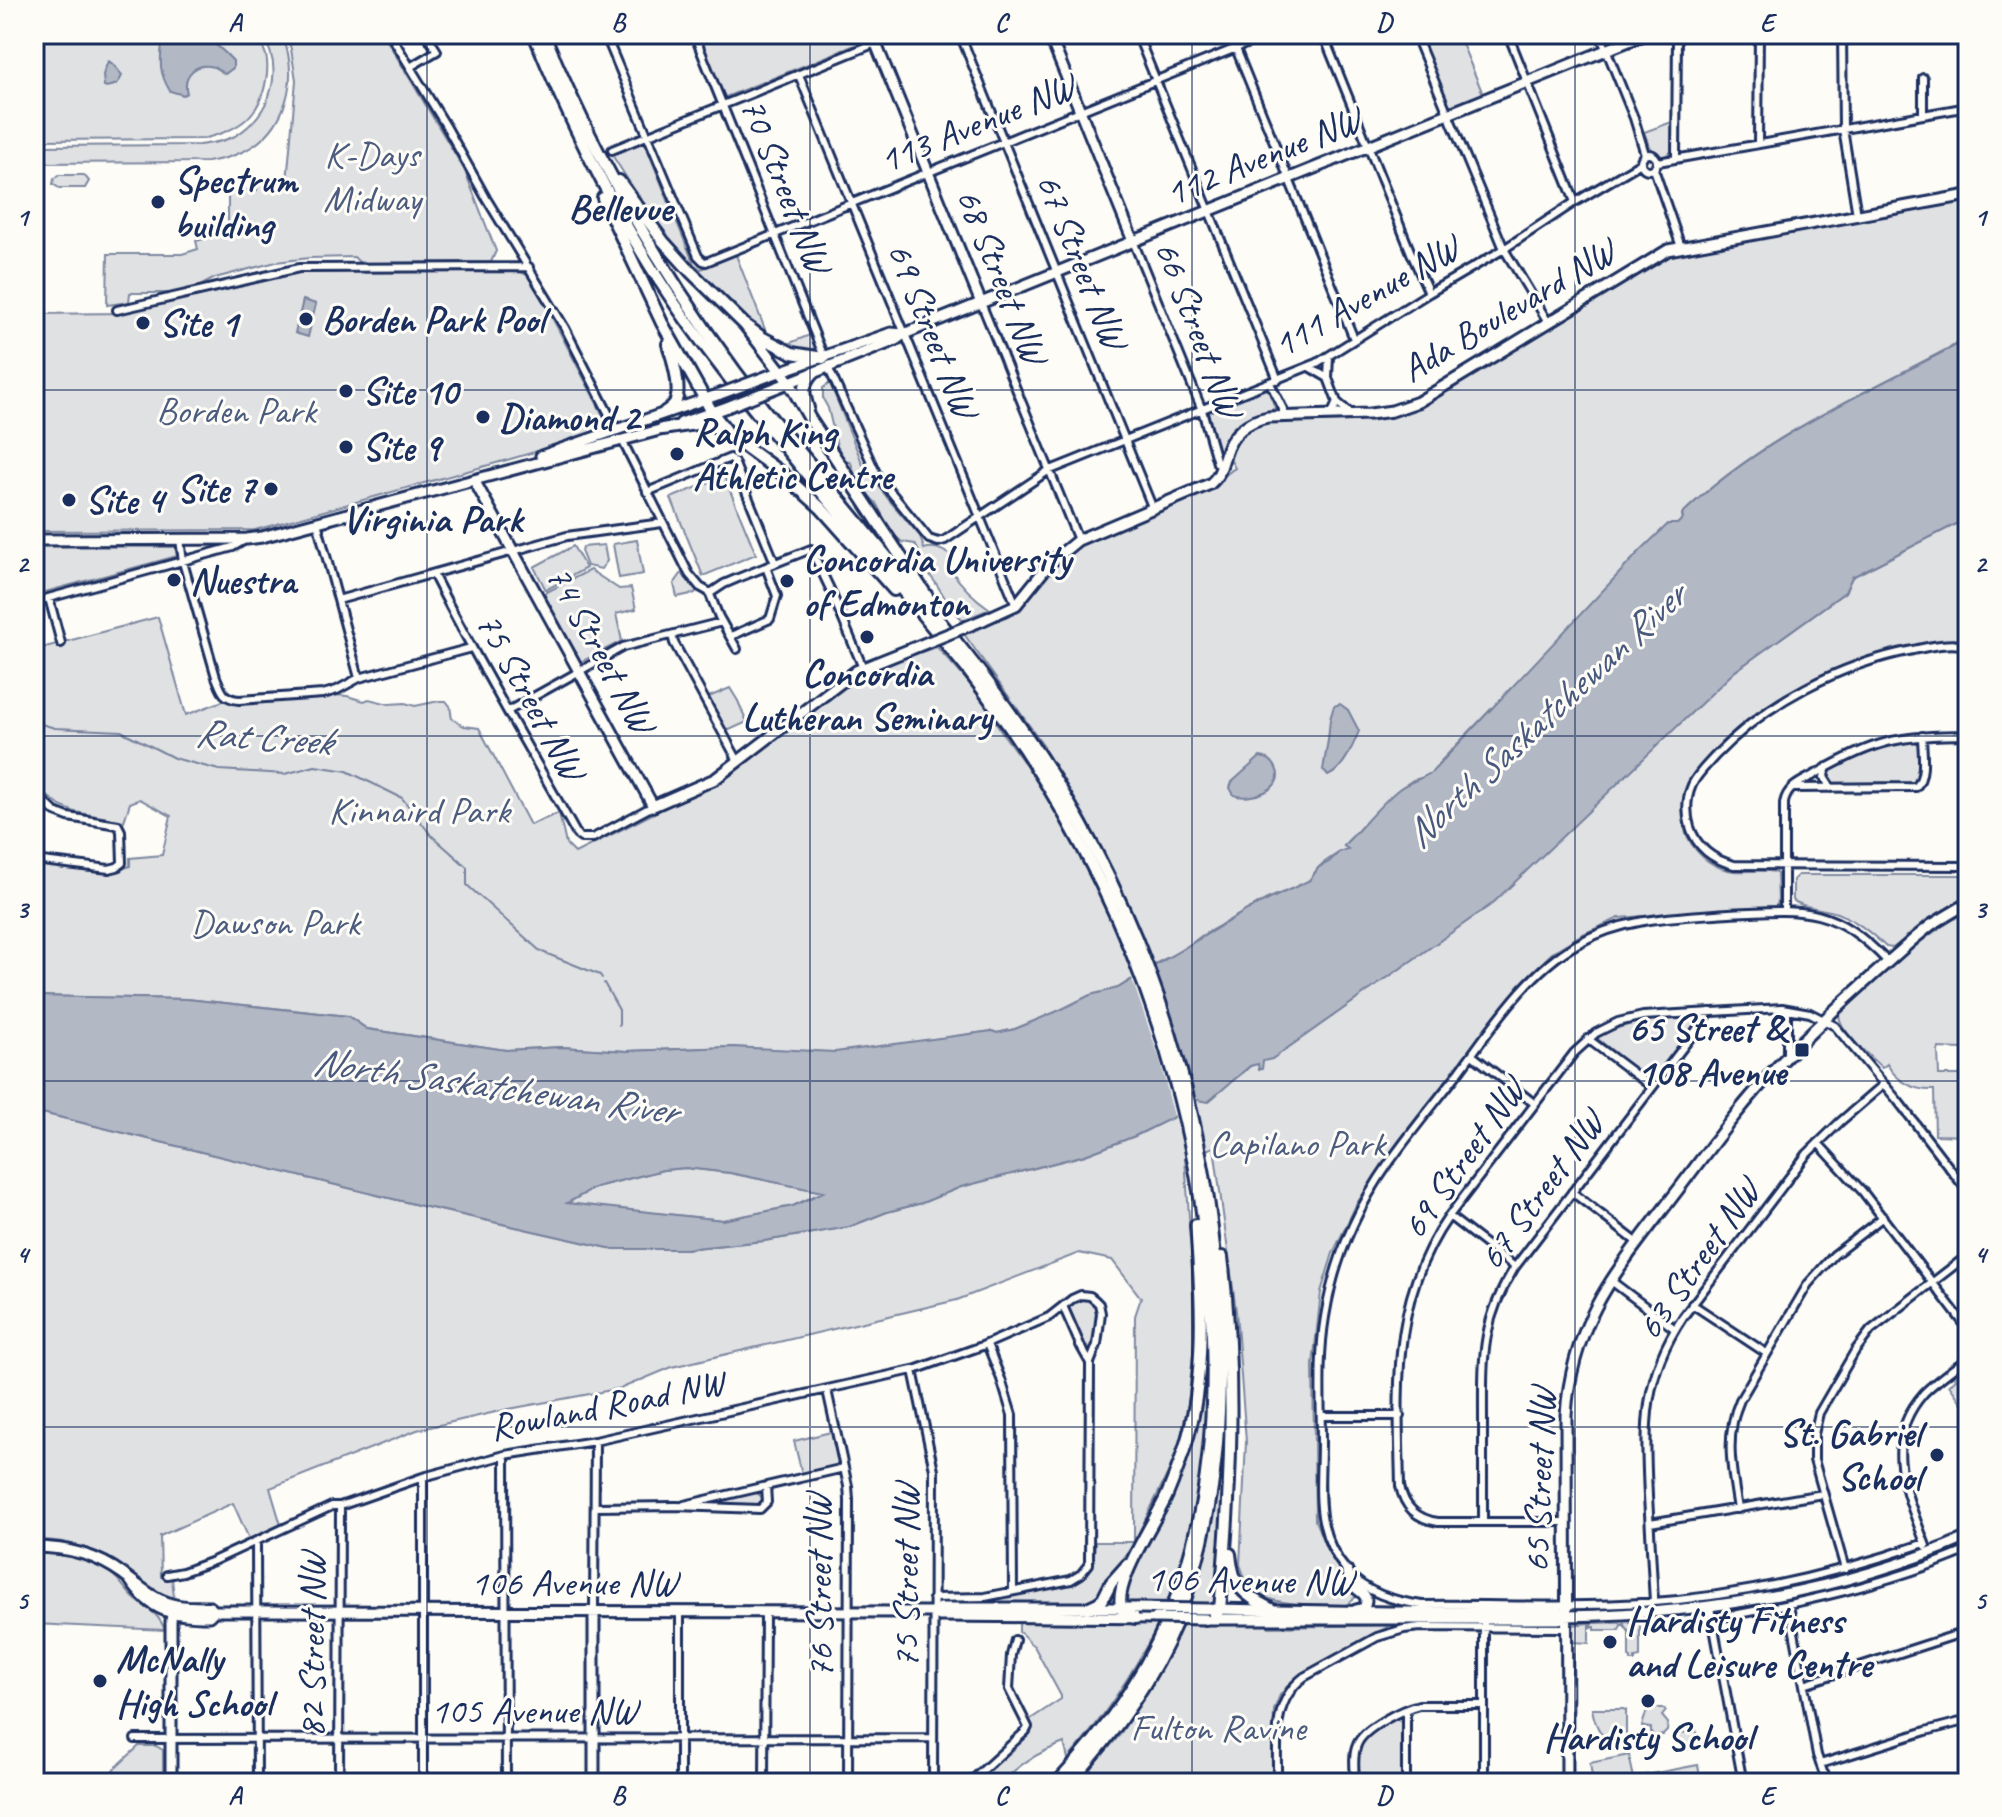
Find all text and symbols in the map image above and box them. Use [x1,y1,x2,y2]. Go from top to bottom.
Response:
text: A [228,6,243,39]
text: B [611,6,627,39]
text: C [995,6,1011,39]
text: D [1376,6,1394,39]
text: E [1760,6,1778,39]
street label: 113 Avenue NW [872,61,1085,184]
street label: 70 Street NW [729,90,844,283]
street label: 112 Avenue NW [1158,94,1371,217]
park label: K-Days Midway [323,131,424,222]
place label: Spectrum building [174,157,300,248]
street label: 67 Street NW [1025,166,1140,359]
street label: 68 Street NW [945,181,1060,374]
district label: Bellevue [568,183,675,233]
marker: Spectrum building [149,193,167,211]
text: 1 [16,201,31,234]
text: 1 [1974,201,1989,234]
street label: 111 Avenue NW [1265,222,1471,368]
street label: Ada Boulevard NW [1392,226,1627,392]
street label: 66 Street NW [1144,234,1255,427]
street label: 69 Street NW [876,235,991,428]
place label: Borden Park Pool [322,296,552,343]
place label: Site 1 [159,300,241,347]
marker: Borden Park Pool [297,310,315,328]
marker: Site 1 [134,314,152,332]
place label: Site 10 [362,368,462,415]
marker: Site 10 [337,382,355,400]
park label: Borden Park [156,387,318,434]
place label: Diamond 2 [499,394,643,441]
marker: Diamond 2 [474,408,492,426]
place label: Ralph King Athletic Centre [693,409,895,500]
place label: Site 9 [362,424,444,471]
marker: Site 9 [337,438,355,456]
marker: Ralph King Athletic Centre [668,445,686,463]
place label: Site 7 [177,466,259,513]
place label: Site 4 [85,477,168,524]
marker: Site 7 [262,480,280,498]
marker: Site 4 [60,491,78,509]
district label: Virginia Park [342,494,525,544]
place label: Concordia University of Edmonton [803,536,1075,627]
text: 2 [16,547,30,580]
text: 2 [1974,547,1988,580]
street label: 74 Street NW [535,556,668,745]
place label: Nuestra [190,557,299,604]
water label: North Saskatchewan River [1394,567,1701,858]
marker: Nuestra [165,571,183,589]
marker: Concordia University of Edmonton [778,572,796,590]
street label: 75 Street NW [465,603,598,792]
marker: Concordia Lutheran Seminary [858,628,876,646]
place label: Concordia Lutheran Seminary [742,650,995,741]
water label: Rat Creek [194,707,340,767]
park label: Kinnaird Park [328,787,513,834]
text: 3 [16,893,30,926]
text: 3 [1974,893,1988,926]
park label: Dawson Park [190,899,362,946]
place label: 65 Street & 108 Avenue [1628,1005,1791,1096]
water label: North Saskatchewan River [310,1036,686,1137]
marker: 65 Street & 108 Avenue [1793,1041,1811,1059]
street label: 69 Street NW [1391,1066,1538,1247]
street label: 67 Street NW [1467,1098,1617,1279]
park label: Capilano Park [1209,1120,1387,1167]
street label: 63 Street NW [1626,1167,1773,1348]
text: 4 [16,1238,31,1271]
text: 4 [1974,1238,1989,1271]
street label: Rowland Road NW [486,1358,733,1451]
street label: 65 Street NW [1512,1383,1566,1574]
place label: St. Gabriel School [1779,1410,1928,1501]
marker: St. Gabriel School [1928,1446,1946,1464]
street label: 75 Street NW [882,1480,929,1669]
street label: 76 Street NW [794,1489,844,1679]
street label: 82 Street NW [288,1549,335,1738]
street label: 106 Avenue NW [1146,1555,1358,1605]
street label: 106 Avenue NW [470,1559,681,1606]
text: 5 [16,1584,30,1617]
text: 5 [1974,1584,1988,1617]
place label: Hardisty Fitness and Leisure Centre [1626,1597,1875,1688]
marker: Hardisty Fitness and Leisure Centre [1601,1633,1619,1651]
place label: McNally High School [116,1636,279,1727]
marker: McNally High School [91,1672,109,1690]
street label: 105 Avenue NW [430,1687,641,1734]
marker: Hardisty School [1639,1692,1657,1710]
park label: Fulton Ravine [1130,1704,1308,1751]
place label: Hardisty School [1544,1714,1760,1761]
text: A [228,1779,243,1812]
text: B [611,1779,627,1812]
text: C [995,1779,1011,1812]
text: D [1376,1779,1394,1812]
text: E [1760,1779,1778,1812]

